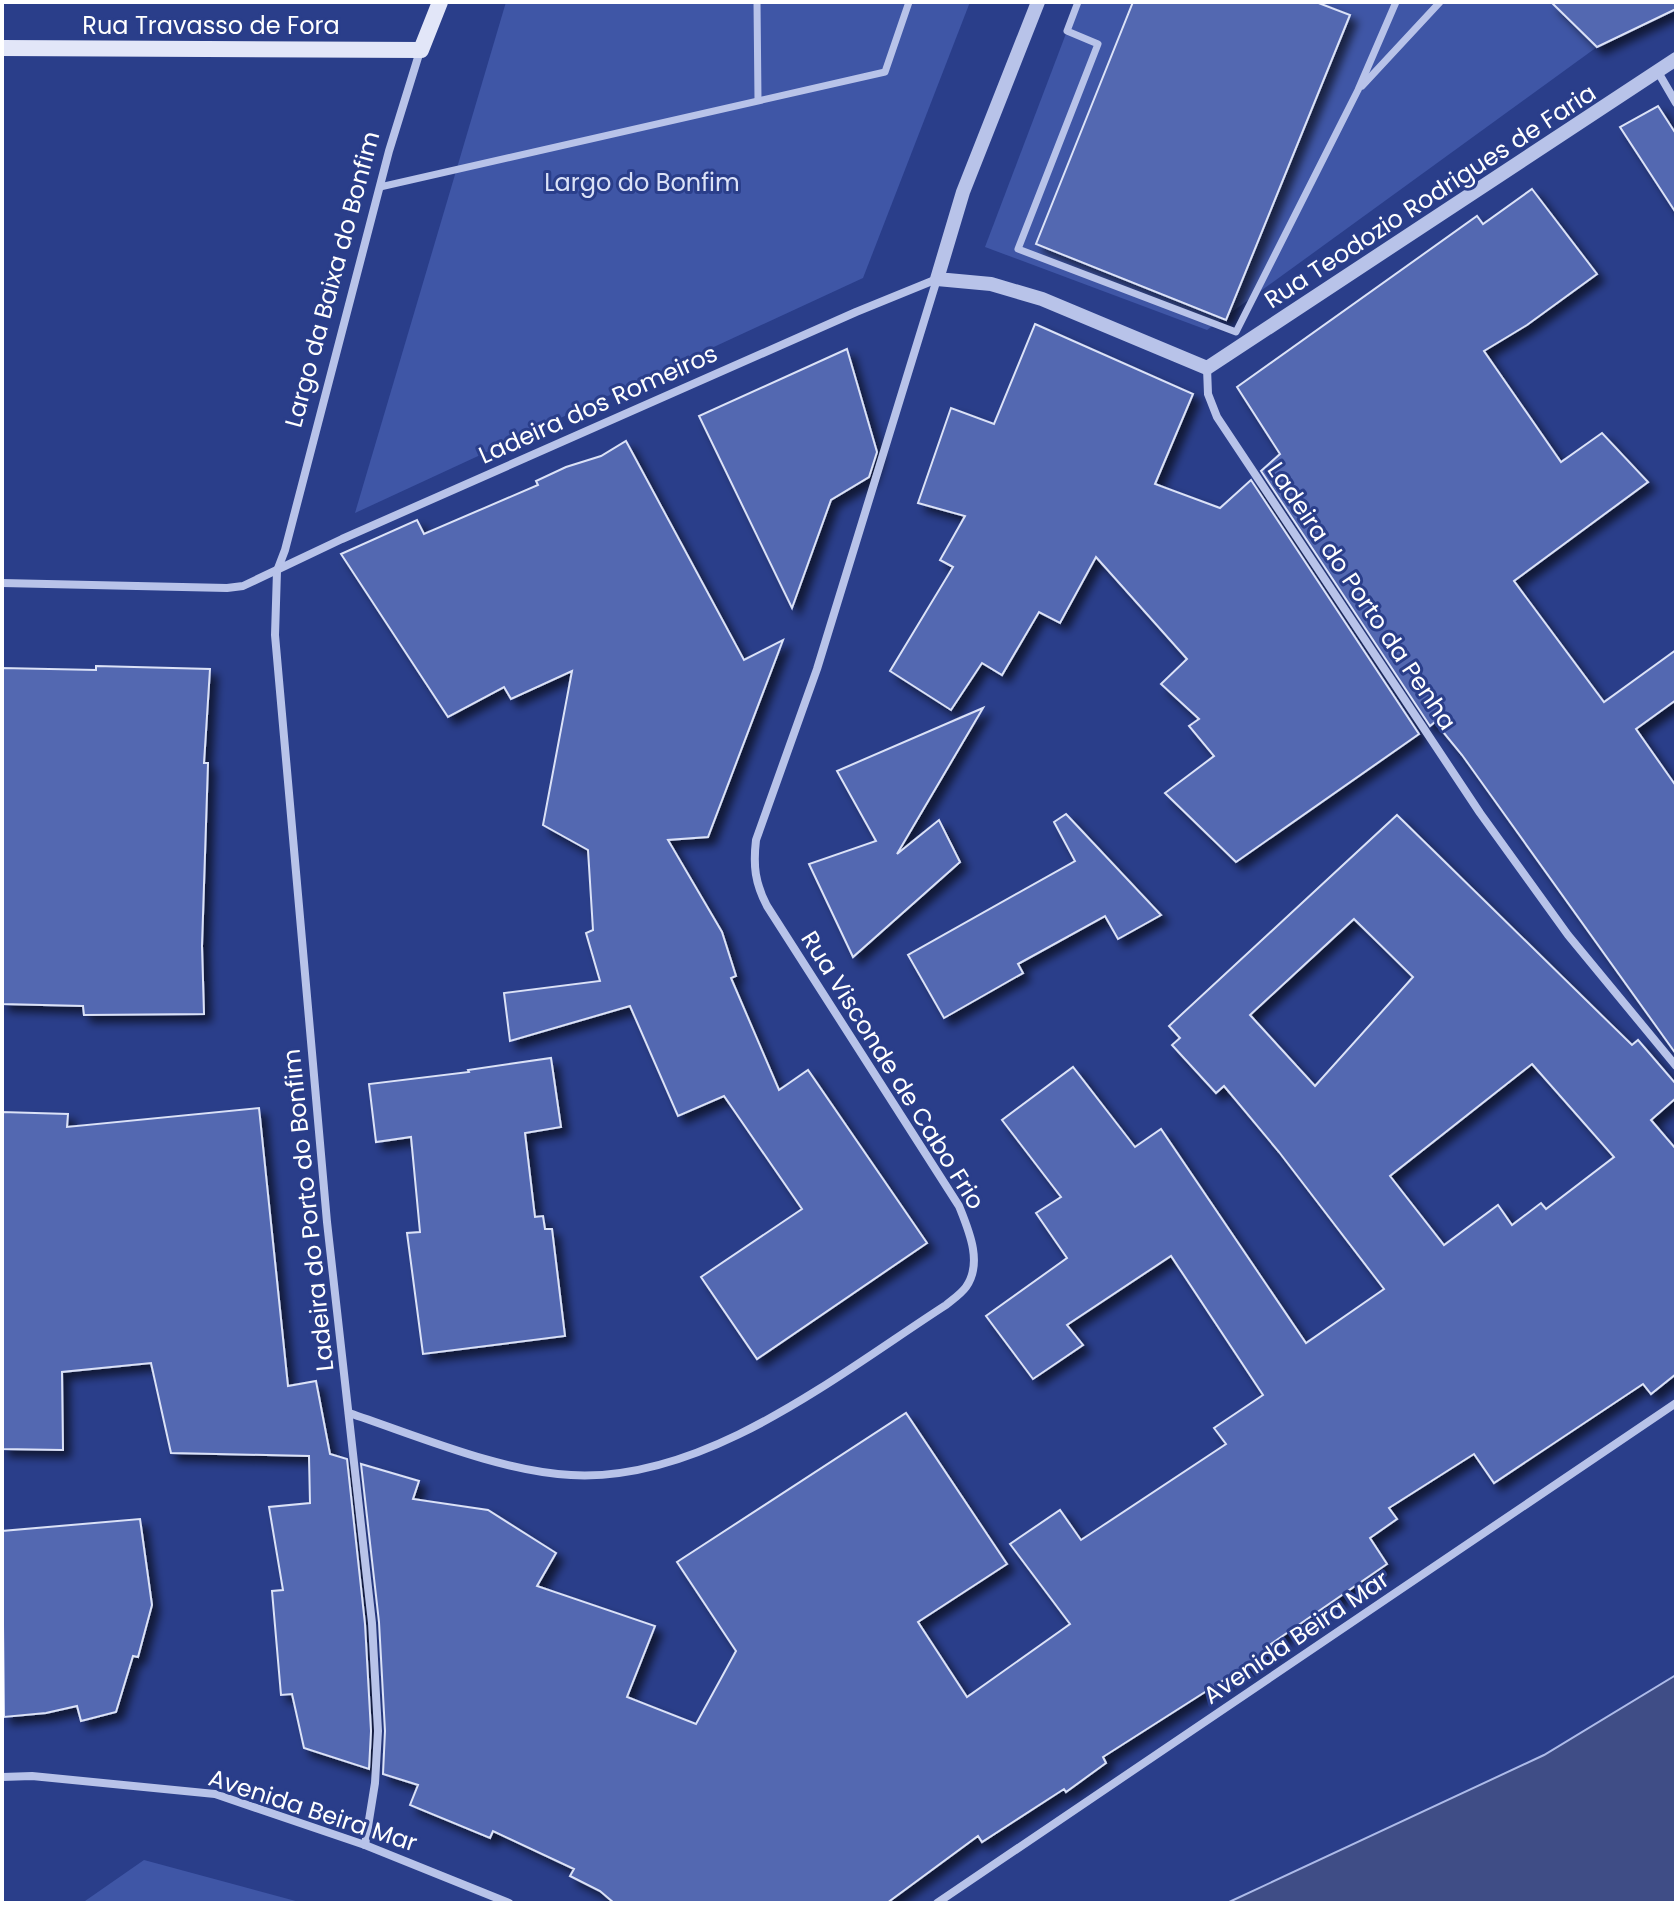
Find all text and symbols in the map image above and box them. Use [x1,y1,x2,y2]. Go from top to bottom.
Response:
street label: Rua Travasso de Fora [82,9,340,42]
street label: Rua Teodozio Rodrigues de Faria [1258,76,1602,316]
street label: Largo da Baixa do Bonfim [277,127,387,431]
park label: Largo do Bonfim [544,166,740,199]
street label: Ladeira dos Romeiros [473,336,723,472]
street label: Ladeira do Porto da Penha [1260,456,1464,736]
street label: Rua Visconde de Cabo Frio [794,924,992,1216]
street label: Ladeira do Porto do Bonfim [275,1047,341,1373]
street label: Avenida Beira Mar [1197,1562,1395,1712]
street label: Avenida Beira Mar [204,1761,422,1859]

